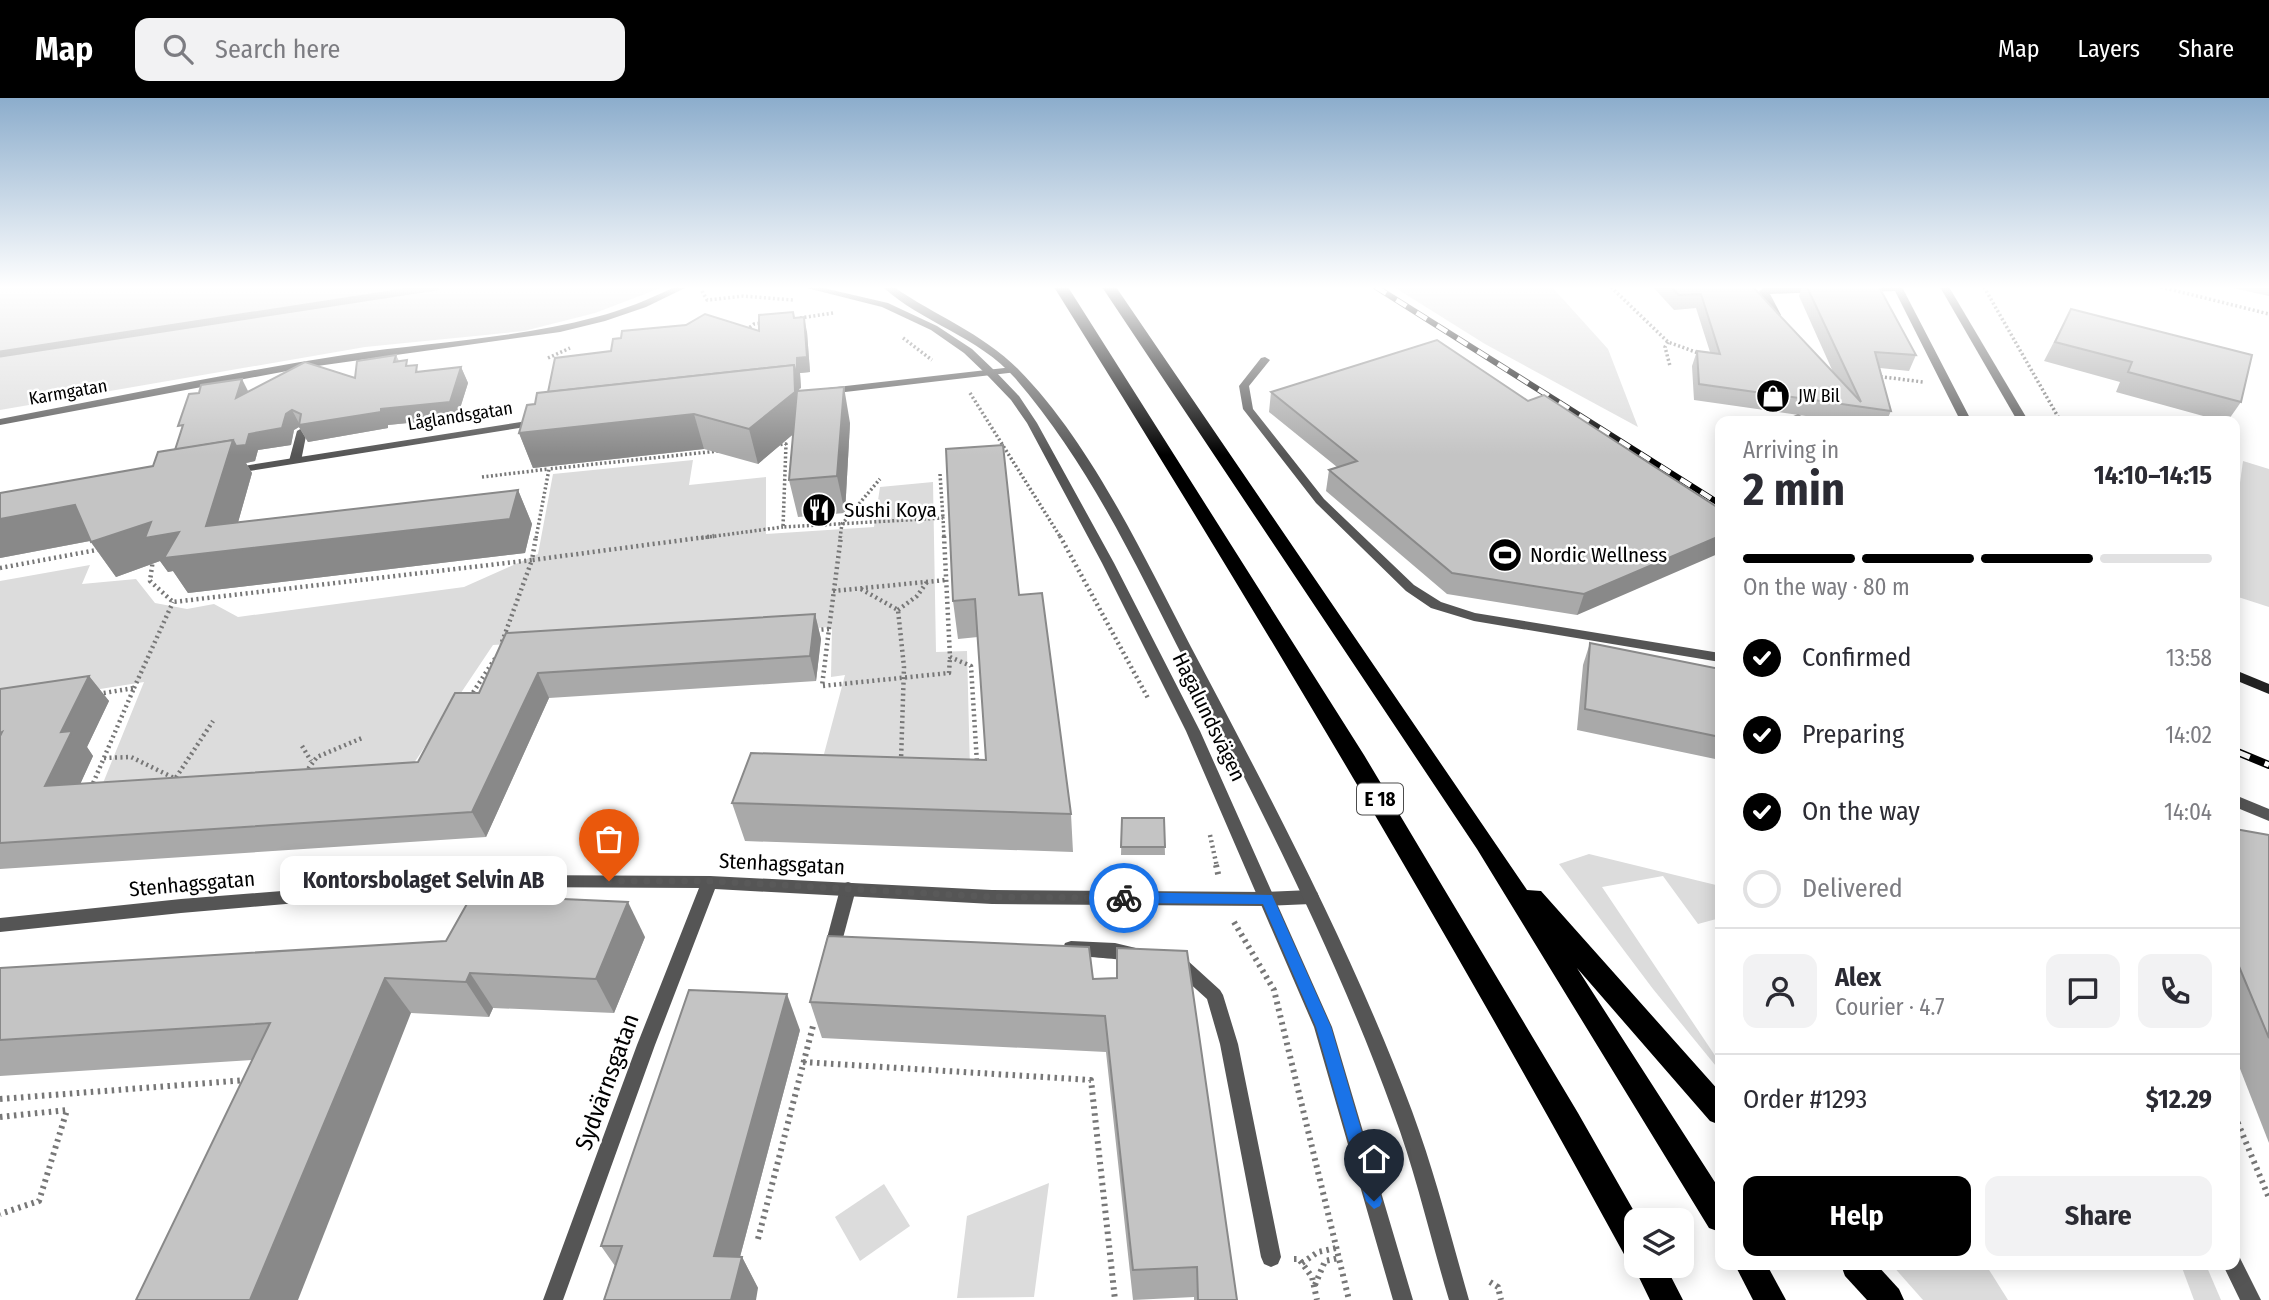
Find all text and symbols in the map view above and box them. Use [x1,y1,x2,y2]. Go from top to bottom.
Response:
search box [135,18,625,81]
text: Map [35,29,93,69]
icon: search [159,30,197,68]
text: Search here [215,34,340,65]
text: Map [1998,35,2040,63]
text: Layers [2078,35,2140,63]
text: Share [2178,35,2234,63]
street label: Karmgatan [27,374,109,410]
shop icon: JW Bil [1754,377,1792,415]
place label: JW Bil [1798,385,1840,407]
street label: Låglandsgatan [406,397,514,435]
text: Arriving in [1743,436,1839,464]
text: 14:10–14:15 [2094,460,2212,491]
text: 2 min [1743,462,1845,517]
restaurant icon: Sushi Koya [800,491,838,529]
place label: Sushi Koya [844,497,937,523]
sports icon: Nordic Wellness [1486,536,1524,574]
place label: Nordic Wellness [1530,542,1667,568]
text: On the way · 80 m [1743,573,1910,601]
icon: check [1743,639,1781,677]
text: Confirmed [1802,642,1912,673]
text: 13:58 [2166,644,2212,672]
street label: Hagalundsvägen [1167,648,1251,786]
icon: check [1743,716,1781,754]
text: Preparing [1802,719,1904,750]
text: 14:02 [2165,721,2212,749]
road number: E 18 [1357,784,1403,814]
icon: check [1743,793,1781,831]
text: On the way [1802,796,1920,827]
text: 14:04 [2164,798,2212,826]
pin [579,809,639,881]
icon: bag [590,820,628,858]
street label: Stenhagsgatan [718,848,846,880]
callout: Kontorsbolaget Selvin AB [280,856,567,906]
courier [1089,863,1159,933]
street label: Stenhagsgatan [128,866,256,902]
text: Kontorsbolaget Selvin AB [303,866,544,894]
text: Delivered [1802,873,1903,904]
icon: bike [1105,879,1143,917]
button: person [1743,954,1817,1028]
button: chat [2046,954,2120,1028]
button: phone [2138,954,2212,1028]
text: Alex [1835,962,1881,993]
text: Courier · 4.7 [1835,993,1945,1021]
street label: Sydvärnsgatan [569,1010,645,1154]
text: Order #1293 [1743,1084,1867,1115]
text: $12.29 [2146,1084,2212,1115]
pin [1344,1129,1404,1201]
icon: home [1355,1140,1393,1178]
button: Help [1743,1176,1971,1256]
button: Share [1985,1176,2212,1256]
map controls [1624,1208,1694,1278]
button: layers [1624,1208,1694,1278]

